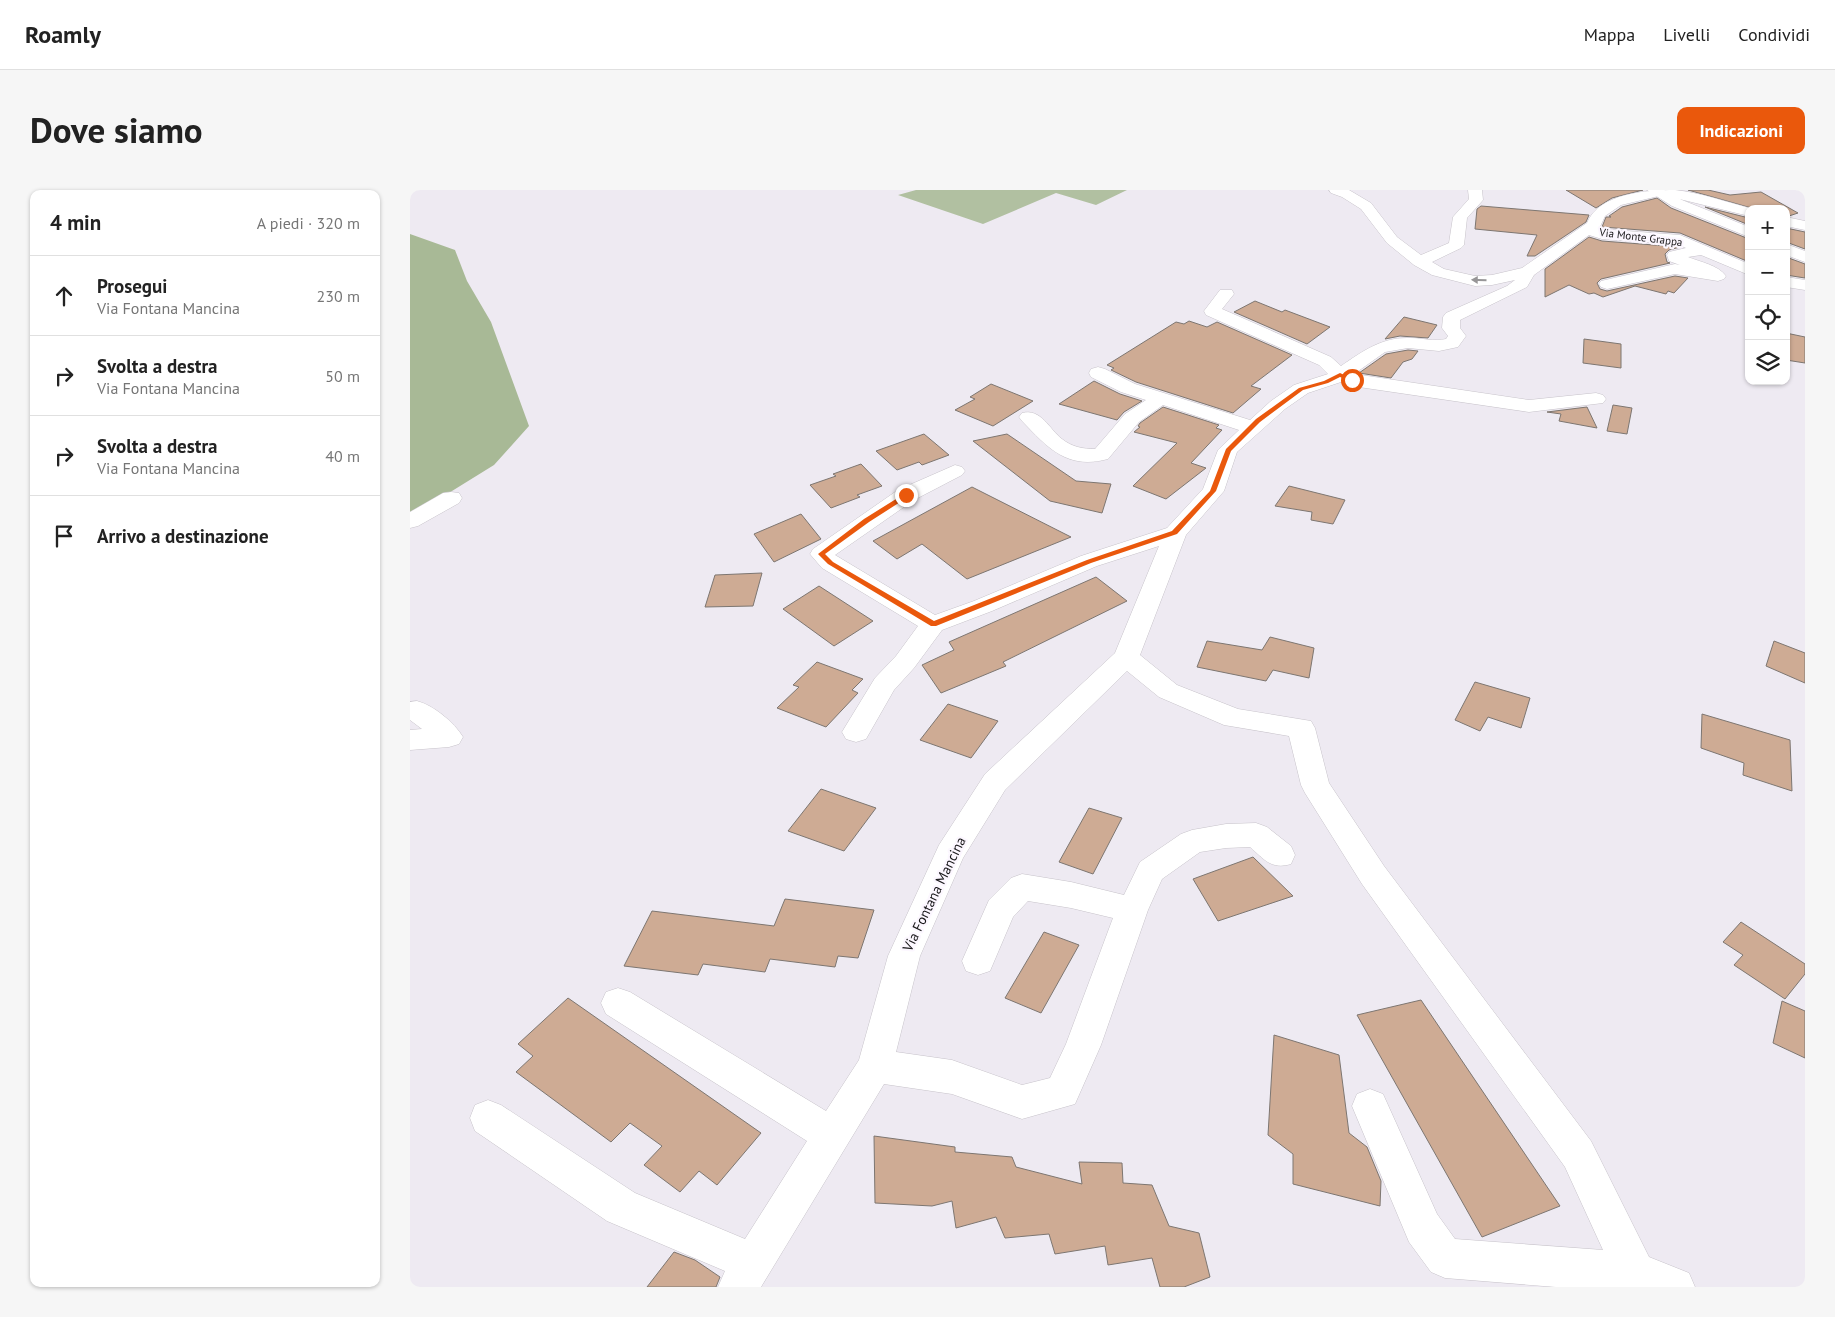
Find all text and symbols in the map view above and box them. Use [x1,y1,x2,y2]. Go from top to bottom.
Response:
text: Roamly [25,19,101,50]
text: Mappa [1584,23,1635,46]
text: Livelli [1663,23,1710,46]
text: Condividi [1738,23,1810,46]
text: Dove siamo [30,107,203,153]
button: Indicazioni [1677,107,1805,154]
map controls [1745,205,1790,385]
button: + [1745,205,1790,250]
text: 4 min [50,209,101,236]
text: A piedi · 320 m [257,213,360,233]
street label: Via Monte Grappa [1598,225,1683,249]
button: − [1745,250,1790,295]
text: Prosegui [97,274,167,298]
one-way arrow [1471,276,1487,284]
icon: ahead [50,282,78,310]
text: 230 m [317,286,360,306]
button: locate [1745,295,1790,340]
text: Via Fontana Mancina [97,298,240,318]
button: layers [1745,340,1790,385]
text: Svolta a destra [97,354,218,378]
icon: right [50,362,78,390]
text: 50 m [325,366,360,386]
route start [1341,369,1364,392]
text: Via Fontana Mancina [97,378,240,398]
text: Svolta a destra [97,434,218,458]
icon: right [50,442,78,470]
text: 40 m [325,446,360,466]
text: Via Fontana Mancina [97,458,240,478]
route end [895,484,918,507]
icon: arrive [50,522,78,550]
text: Arrivo a destinazione [97,524,269,548]
street label: Via Fontana Mancina [898,834,970,955]

